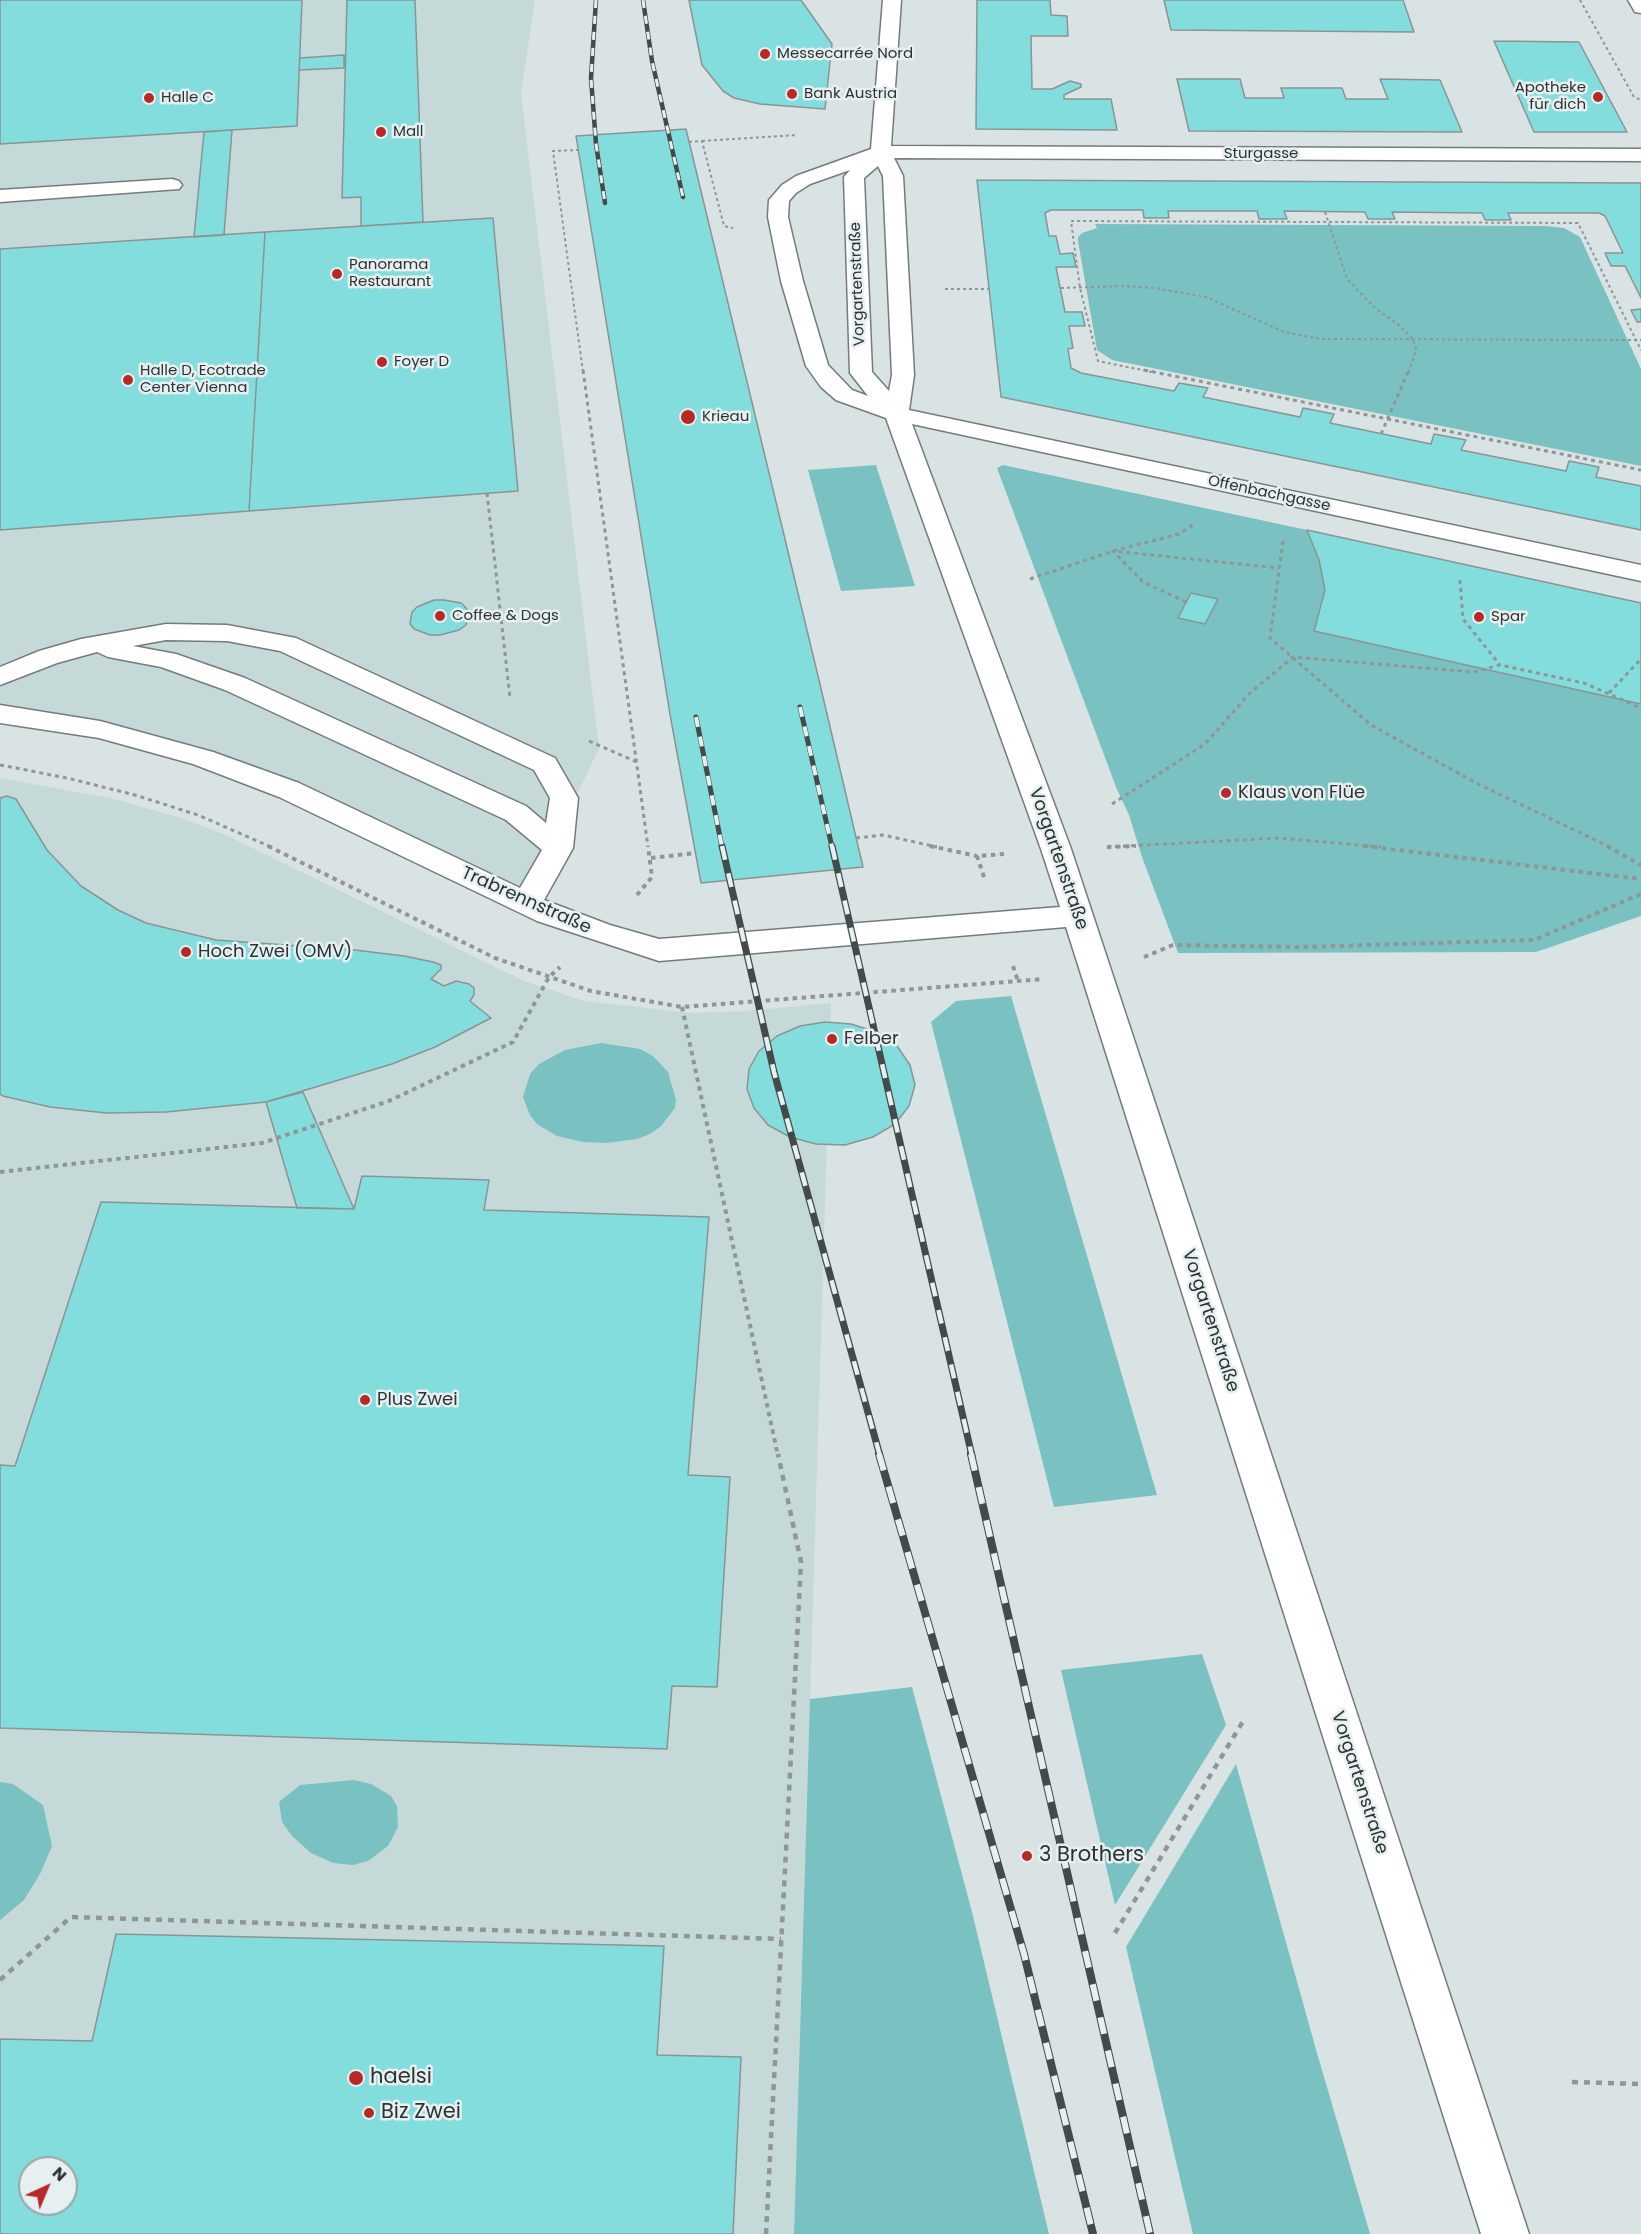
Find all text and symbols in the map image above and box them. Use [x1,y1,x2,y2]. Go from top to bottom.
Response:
place label: Messecarrée Nord [777,45,913,63]
marker: Messecarrée Nord [758,47,772,61]
place label: Apotheke für dich [1515,79,1586,114]
place label: Bank Austria [804,85,897,103]
marker: Bank Austria [785,87,799,101]
place label: Halle C [161,89,214,107]
marker: Apotheke für dich [1591,90,1605,104]
marker: Halle C [142,91,156,105]
place label: Mall [393,123,423,141]
marker: Mall [374,125,388,139]
street label: Sturgasse [1224,145,1298,163]
street label: Vorgartenstraße [847,222,869,346]
place label: Panorama Restaurant [349,256,431,291]
marker: Panorama Restaurant [330,267,344,281]
place label: Foyer D [394,353,449,371]
marker: Foyer D [375,355,389,369]
place label: Halle D, Ecotrade Center Vienna [140,362,266,397]
marker: Halle D, Ecotrade Center Vienna [121,373,135,387]
marker: Krieau [679,408,697,426]
place label: Krieau [702,408,749,426]
street label: Offenbachgasse [1206,472,1332,516]
place label: Coffee & Dogs [452,607,559,625]
place label: Spar [1491,608,1526,626]
marker: Coffee & Dogs [433,609,447,623]
marker: Spar [1472,610,1486,624]
place label: Klaus von Flüe [1238,782,1365,804]
street label: Vorgartenstraße [1024,785,1092,933]
marker: Klaus von Flüe [1219,786,1233,800]
street label: Trabrennstraße [458,863,594,939]
place label: Hoch Zwei (OMV) [198,941,352,963]
marker: Hoch Zwei (OMV) [179,945,193,959]
place label: Felber [844,1028,899,1050]
marker: Felber [825,1032,839,1046]
street label: Vorgartenstraße [1177,1247,1243,1395]
place label: Plus Zwei [377,1389,458,1411]
marker: Plus Zwei [358,1393,372,1407]
street label: Vorgartenstraße [1326,1709,1392,1857]
place label: 3 Brothers [1039,1843,1144,1869]
marker: 3 Brothers [1020,1849,1034,1863]
place label: haelsi [370,2065,432,2091]
marker: haelsi [347,2069,365,2087]
place label: Biz Zwei [381,2100,461,2126]
marker: Biz Zwei [362,2106,376,2120]
north arrow [18,2156,78,2216]
text: N [47,2162,72,2187]

